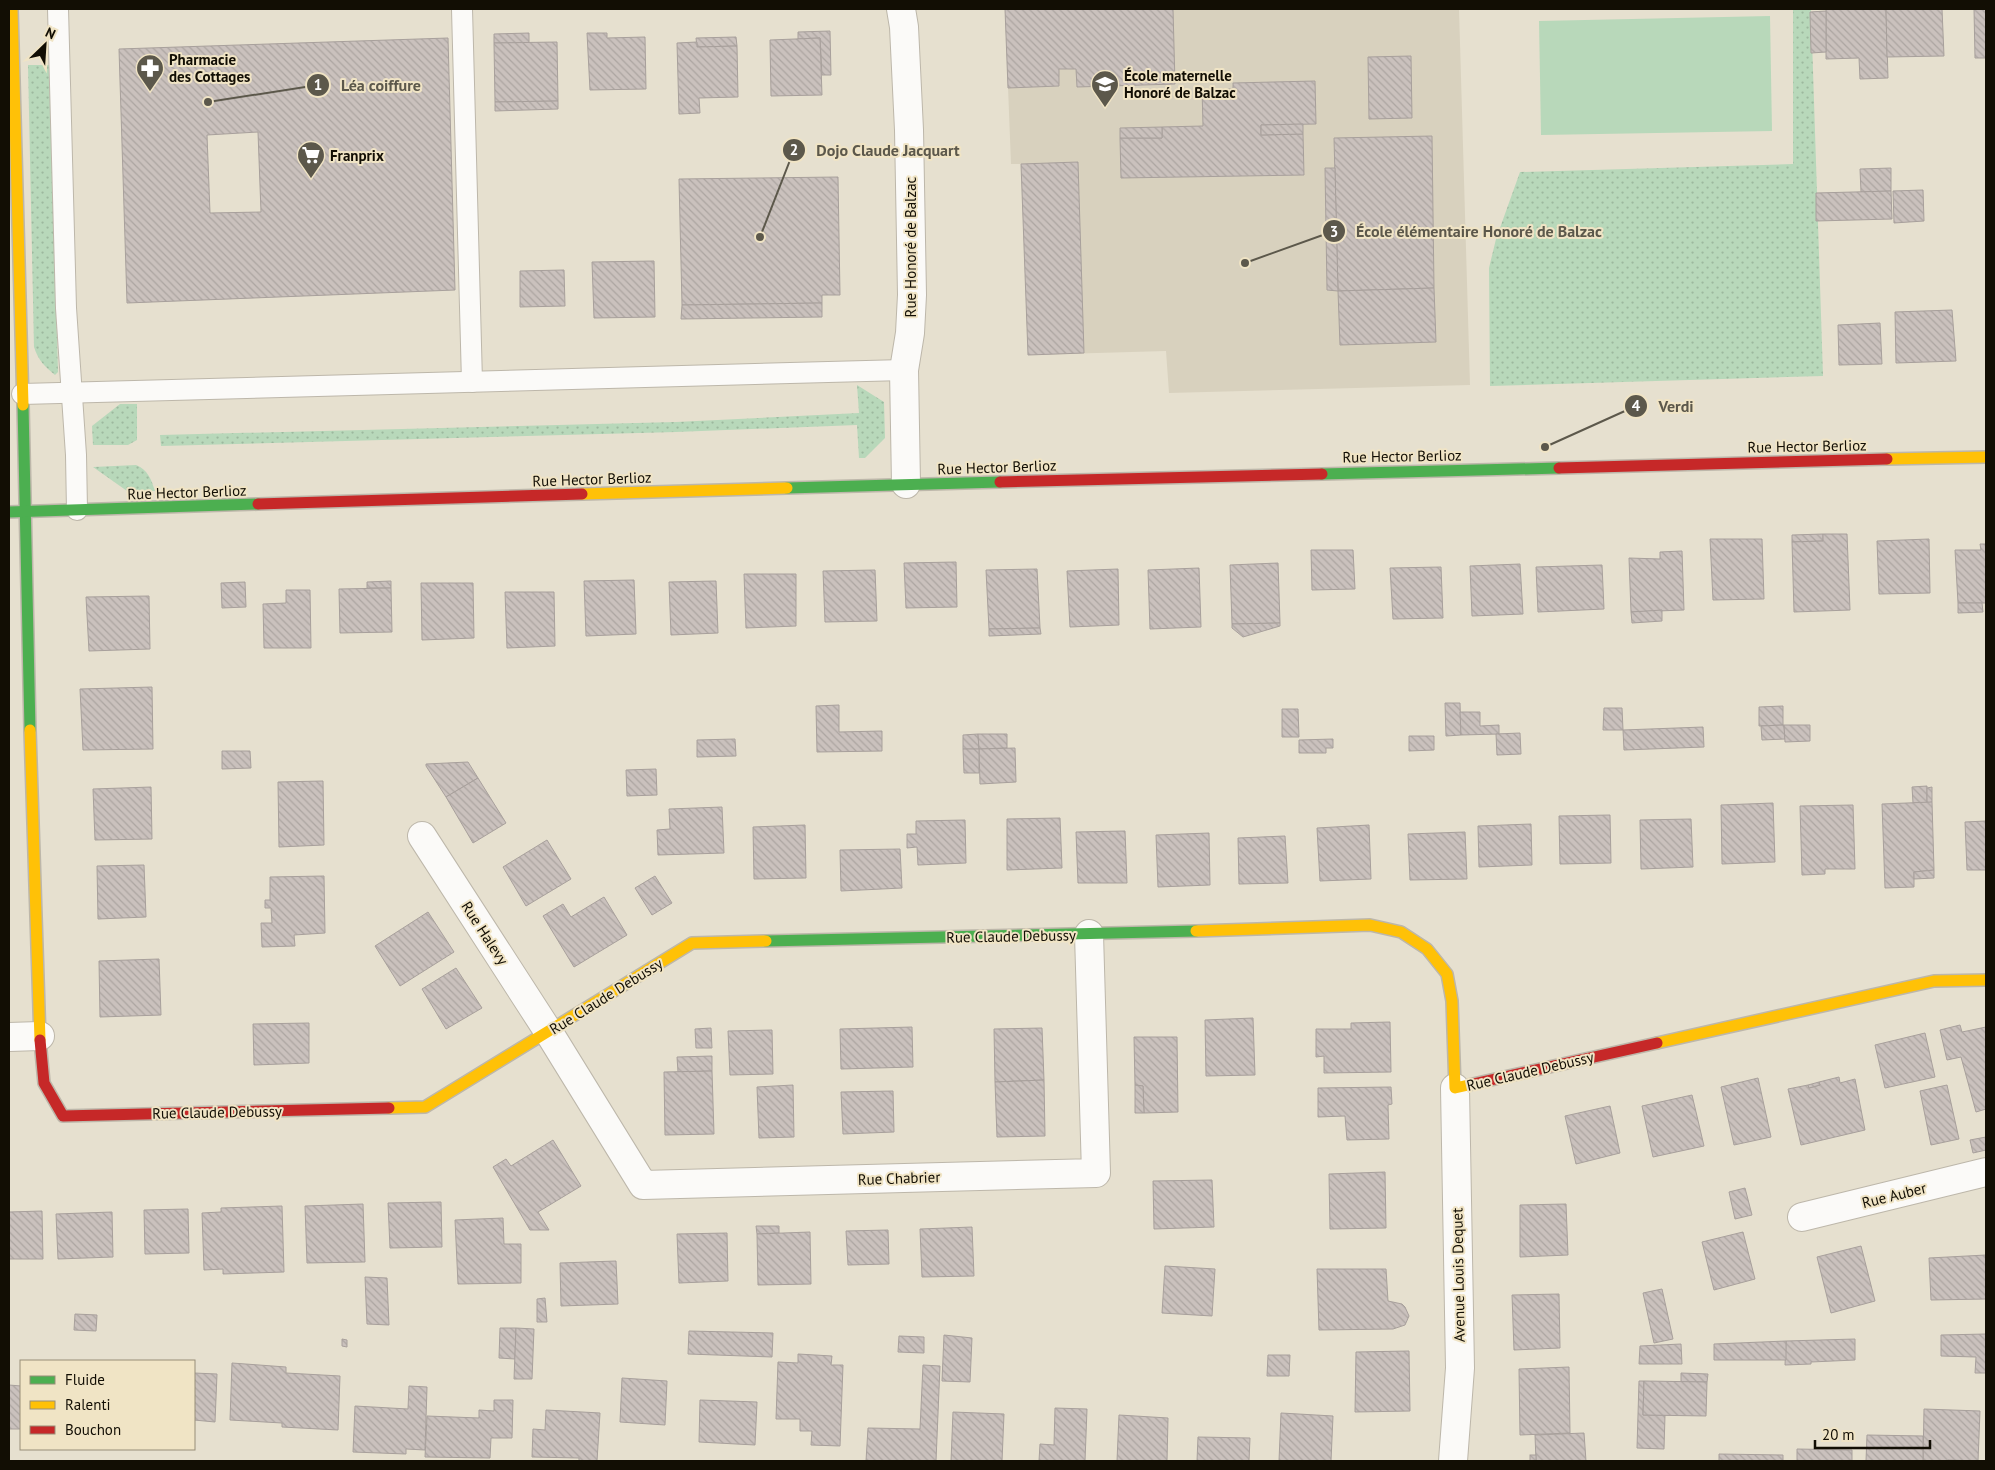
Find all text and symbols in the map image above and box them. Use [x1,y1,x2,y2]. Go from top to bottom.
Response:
north arrow [20,20,70,70]
text: N [43,23,58,43]
place label: Pharmacie des Cottages [169,50,250,86]
pharmacy icon: Pharmacie des Cottages [135,53,165,92]
place label: École maternelle Honoré de Balzac [1124,66,1236,102]
school or university icon: École maternelle Honoré de Balzac [1090,69,1120,108]
callout: Léa coiffure [306,70,431,101]
text: 1 [314,75,322,94]
text: Léa coiffure [341,75,421,95]
callout: Dojo Claude Jacquart [782,135,970,166]
supermarket icon: Franprix [296,140,326,179]
text: 2 [790,140,798,159]
text: Dojo Claude Jacquart [816,140,960,160]
place label: Franprix [330,146,384,165]
street label: Rue Honoré de Balzac [901,176,920,317]
callout: École élémentaire Honoré de Balzac [1321,216,1612,247]
text: École élémentaire Honoré de Balzac [1356,221,1602,241]
text: 3 [1330,222,1338,241]
callout: Verdi [1623,390,1703,421]
text: 4 [1632,396,1641,415]
text: Verdi [1657,396,1694,416]
street label: Rue Hector Berlioz [1747,435,1867,457]
street label: Rue Hector Berlioz [1342,445,1462,467]
street label: Rue Hector Berlioz [937,455,1057,479]
street label: Rue Hector Berlioz [532,467,652,491]
street label: Rue Hector Berlioz [127,480,247,504]
street label: Rue Halevy [457,898,513,968]
street label: Rue Claude Debussy [946,925,1076,947]
street label: Rue Claude Debussy [546,954,666,1038]
street label: Rue Claude Debussy [1465,1047,1595,1095]
street label: Rue Claude Debussy [152,1101,282,1123]
street label: Rue Chabrier [857,1167,941,1189]
street label: Rue Auber [1860,1178,1928,1212]
street label: Avenue Louis Dequet [1447,1208,1469,1342]
legend [20,1360,195,1450]
text: Fluide [65,1370,105,1389]
text: Ralenti [65,1395,111,1414]
scale bar [1815,1418,1930,1450]
text: Bouchon [65,1420,121,1439]
text: 20 m [1822,1425,1855,1444]

